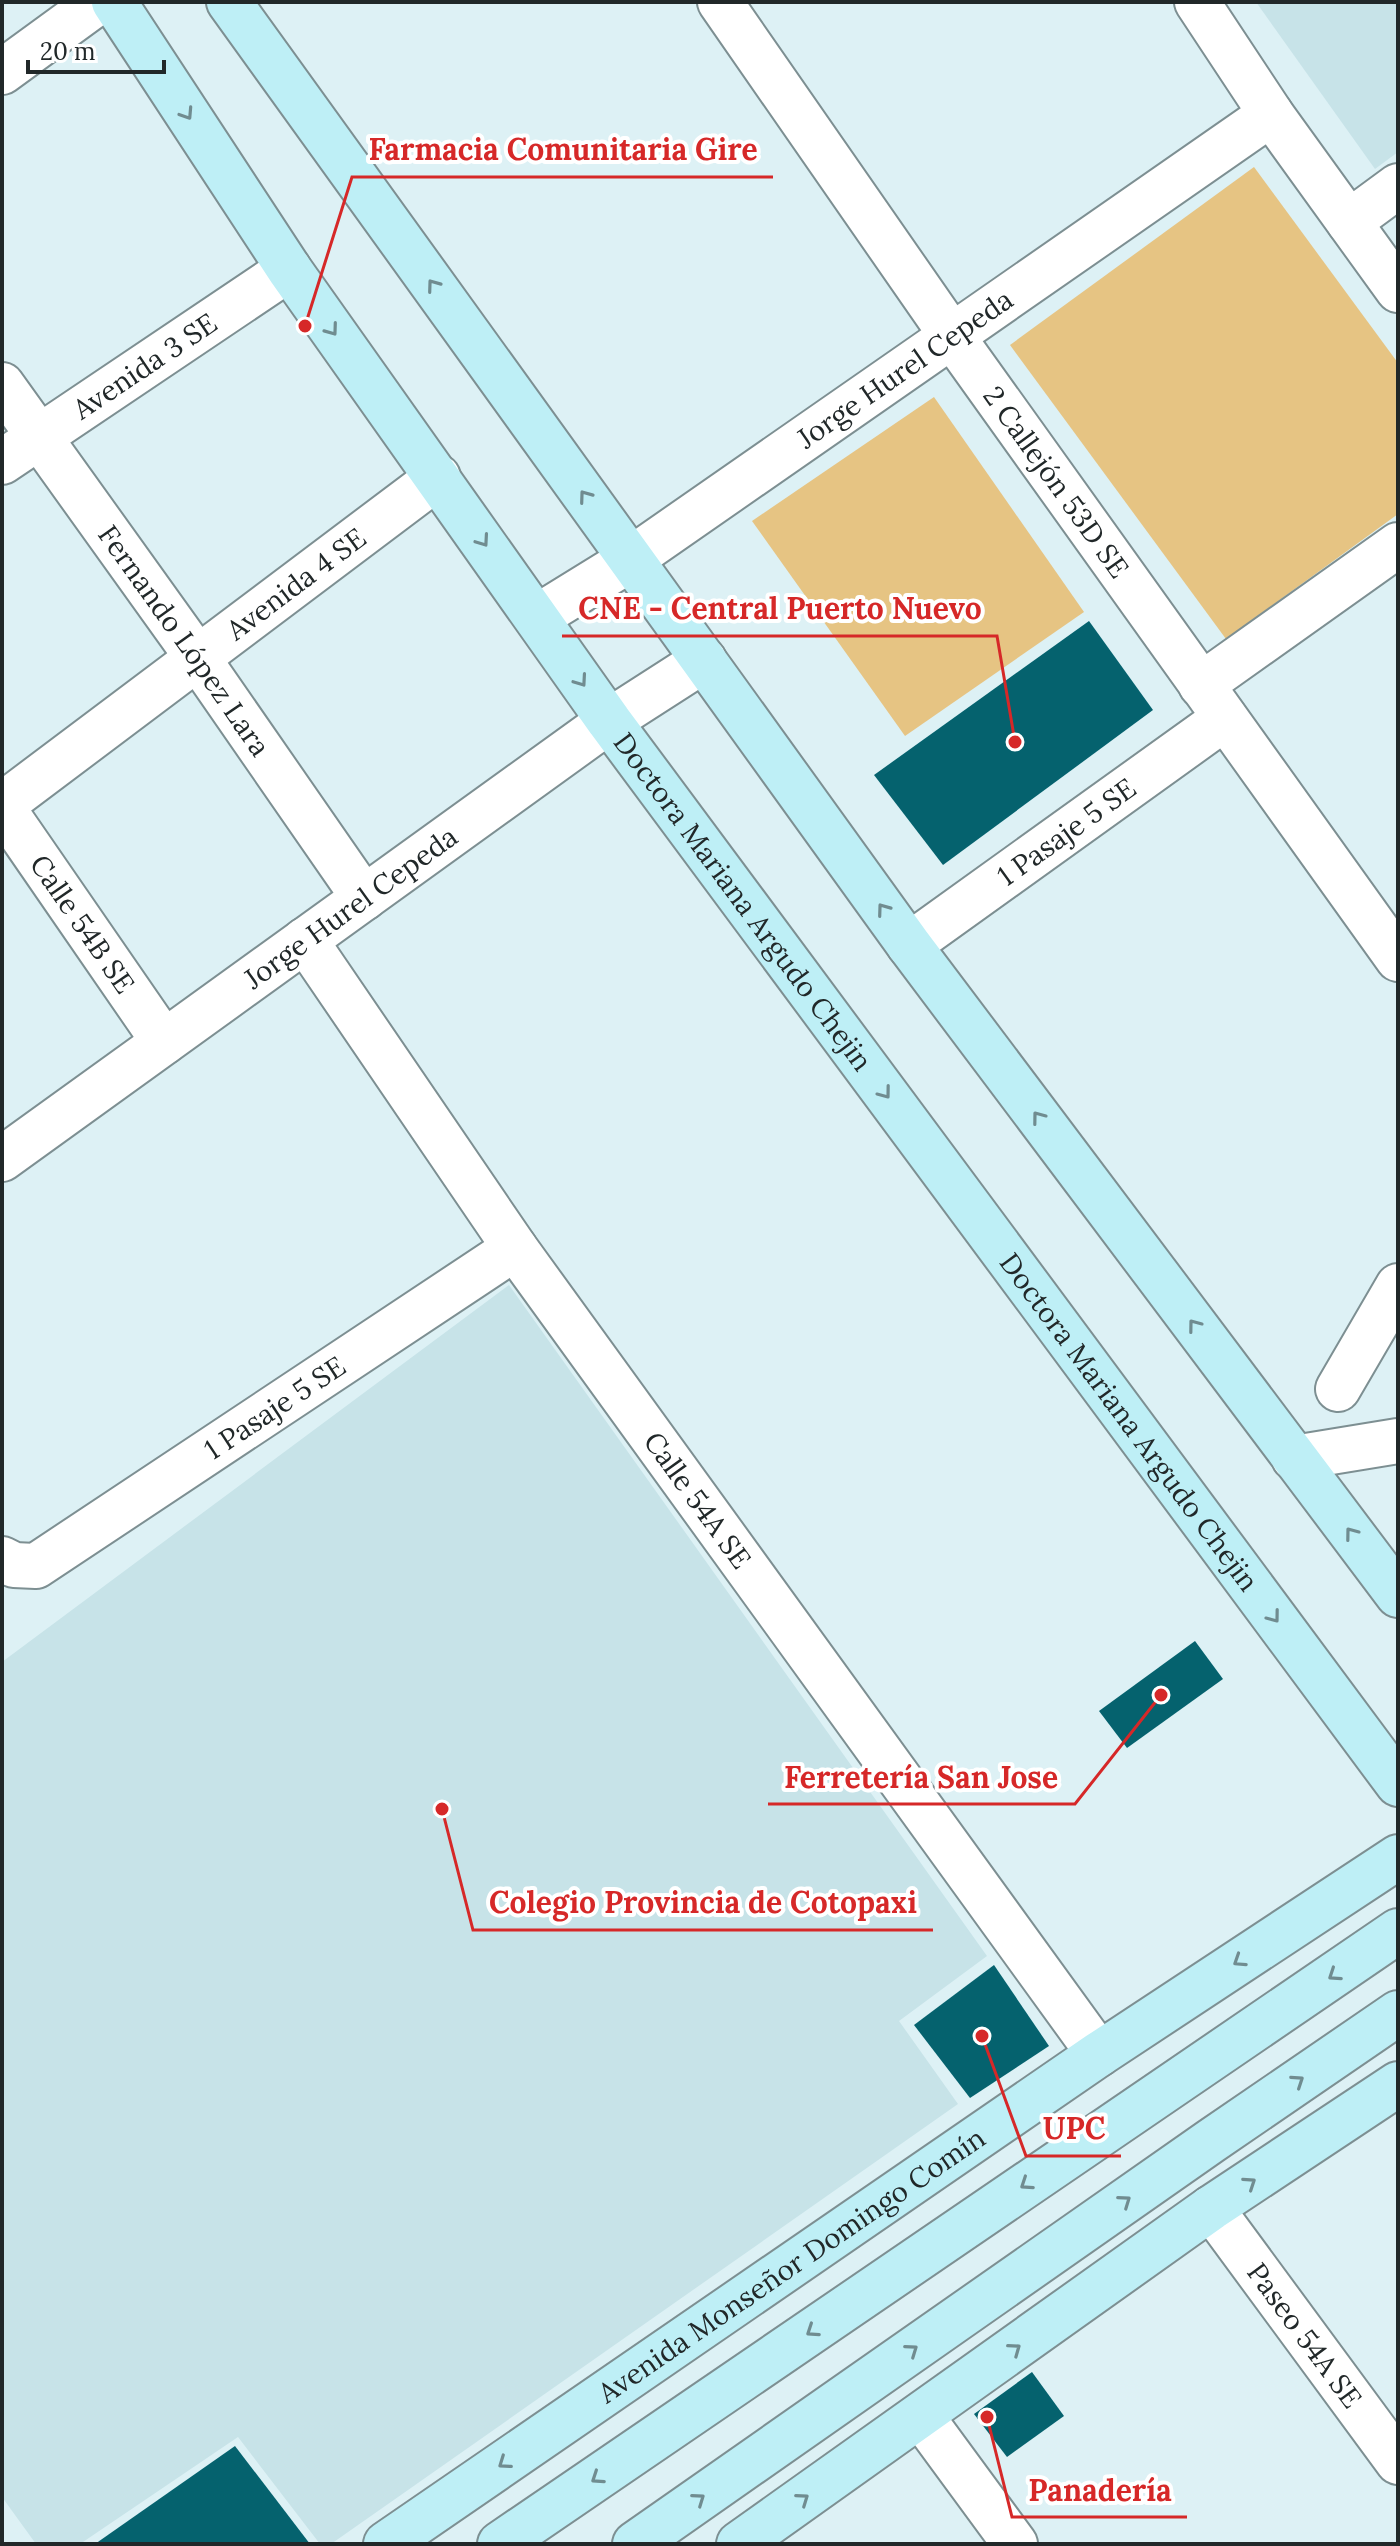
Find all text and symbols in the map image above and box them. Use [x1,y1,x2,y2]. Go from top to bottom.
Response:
scale bar [28,24,164,74]
text: 20 m [40,36,96,67]
one-way arrow [178,105,193,120]
callout: Farmacia Comunitaria Gire [352,123,773,177]
text: Farmacia Comunitaria Gire [368,130,758,168]
one-way arrow [428,279,443,293]
street label: Jorge Hurel Cepeda [789,281,1020,457]
street label: Avenida 3 SE [65,305,224,428]
one-way arrow [323,321,337,335]
street label: 2 Callejón 53D SE [976,379,1137,585]
one-way arrow [581,490,595,504]
street label: Fernando López Lara [90,518,278,763]
street label: Avenida 4 SE [218,520,373,649]
one-way arrow [474,533,488,547]
callout: CNE - Central Puerto Nuevo [562,582,997,636]
text: CNE - Central Puerto Nuevo [578,589,982,627]
one-way arrow [571,673,586,687]
street label: Doctora Mariana Argudo Chejin [606,725,880,1078]
street label: 1 Pasaje 5 SE [990,770,1143,894]
street label: Jorge Hurel Cepeda [236,818,464,997]
street label: Calle 54B SE [22,848,143,1000]
one-way arrow [878,903,893,917]
one-way arrow [876,1085,890,1099]
one-way arrow [1034,1111,1048,1126]
street label: Doctora Mariana Argudo Chejin [992,1246,1267,1598]
one-way arrow [1190,1319,1204,1334]
street label: 1 Pasaje 5 SE [197,1348,352,1467]
street label: Calle 54A SE [636,1424,759,1576]
one-way arrow [1346,1527,1360,1542]
one-way arrow [1264,1608,1279,1623]
callout: Ferretería San Jose [768,1750,1075,1804]
text: Ferretería San Jose [784,1758,1058,1796]
callout: Colegio Provincia de Cotopaxi [473,1876,933,1930]
text: Colegio Provincia de Cotopaxi [489,1883,917,1922]
one-way arrow [1234,1952,1248,1967]
one-way arrow [1328,1965,1342,1980]
one-way arrow [1290,2076,1304,2091]
callout: UPC [1026,2102,1121,2156]
text: UPC [1043,2109,1106,2147]
street label: Avenida Monseñor Domingo Comín [590,2120,992,2412]
one-way arrow [1021,2174,1035,2189]
one-way arrow [1241,2177,1256,2192]
one-way arrow [1116,2196,1130,2211]
street label: Paseo 54A SE [1239,2255,1370,2415]
one-way arrow [806,2321,820,2336]
one-way arrow [1006,2344,1021,2359]
one-way arrow [903,2345,917,2360]
one-way arrow [498,2453,512,2468]
callout: Panadería [1012,2463,1187,2517]
one-way arrow [591,2468,605,2483]
text: Panadería [1028,2471,1172,2509]
one-way arrow [690,2494,704,2509]
one-way arrow [794,2494,808,2509]

